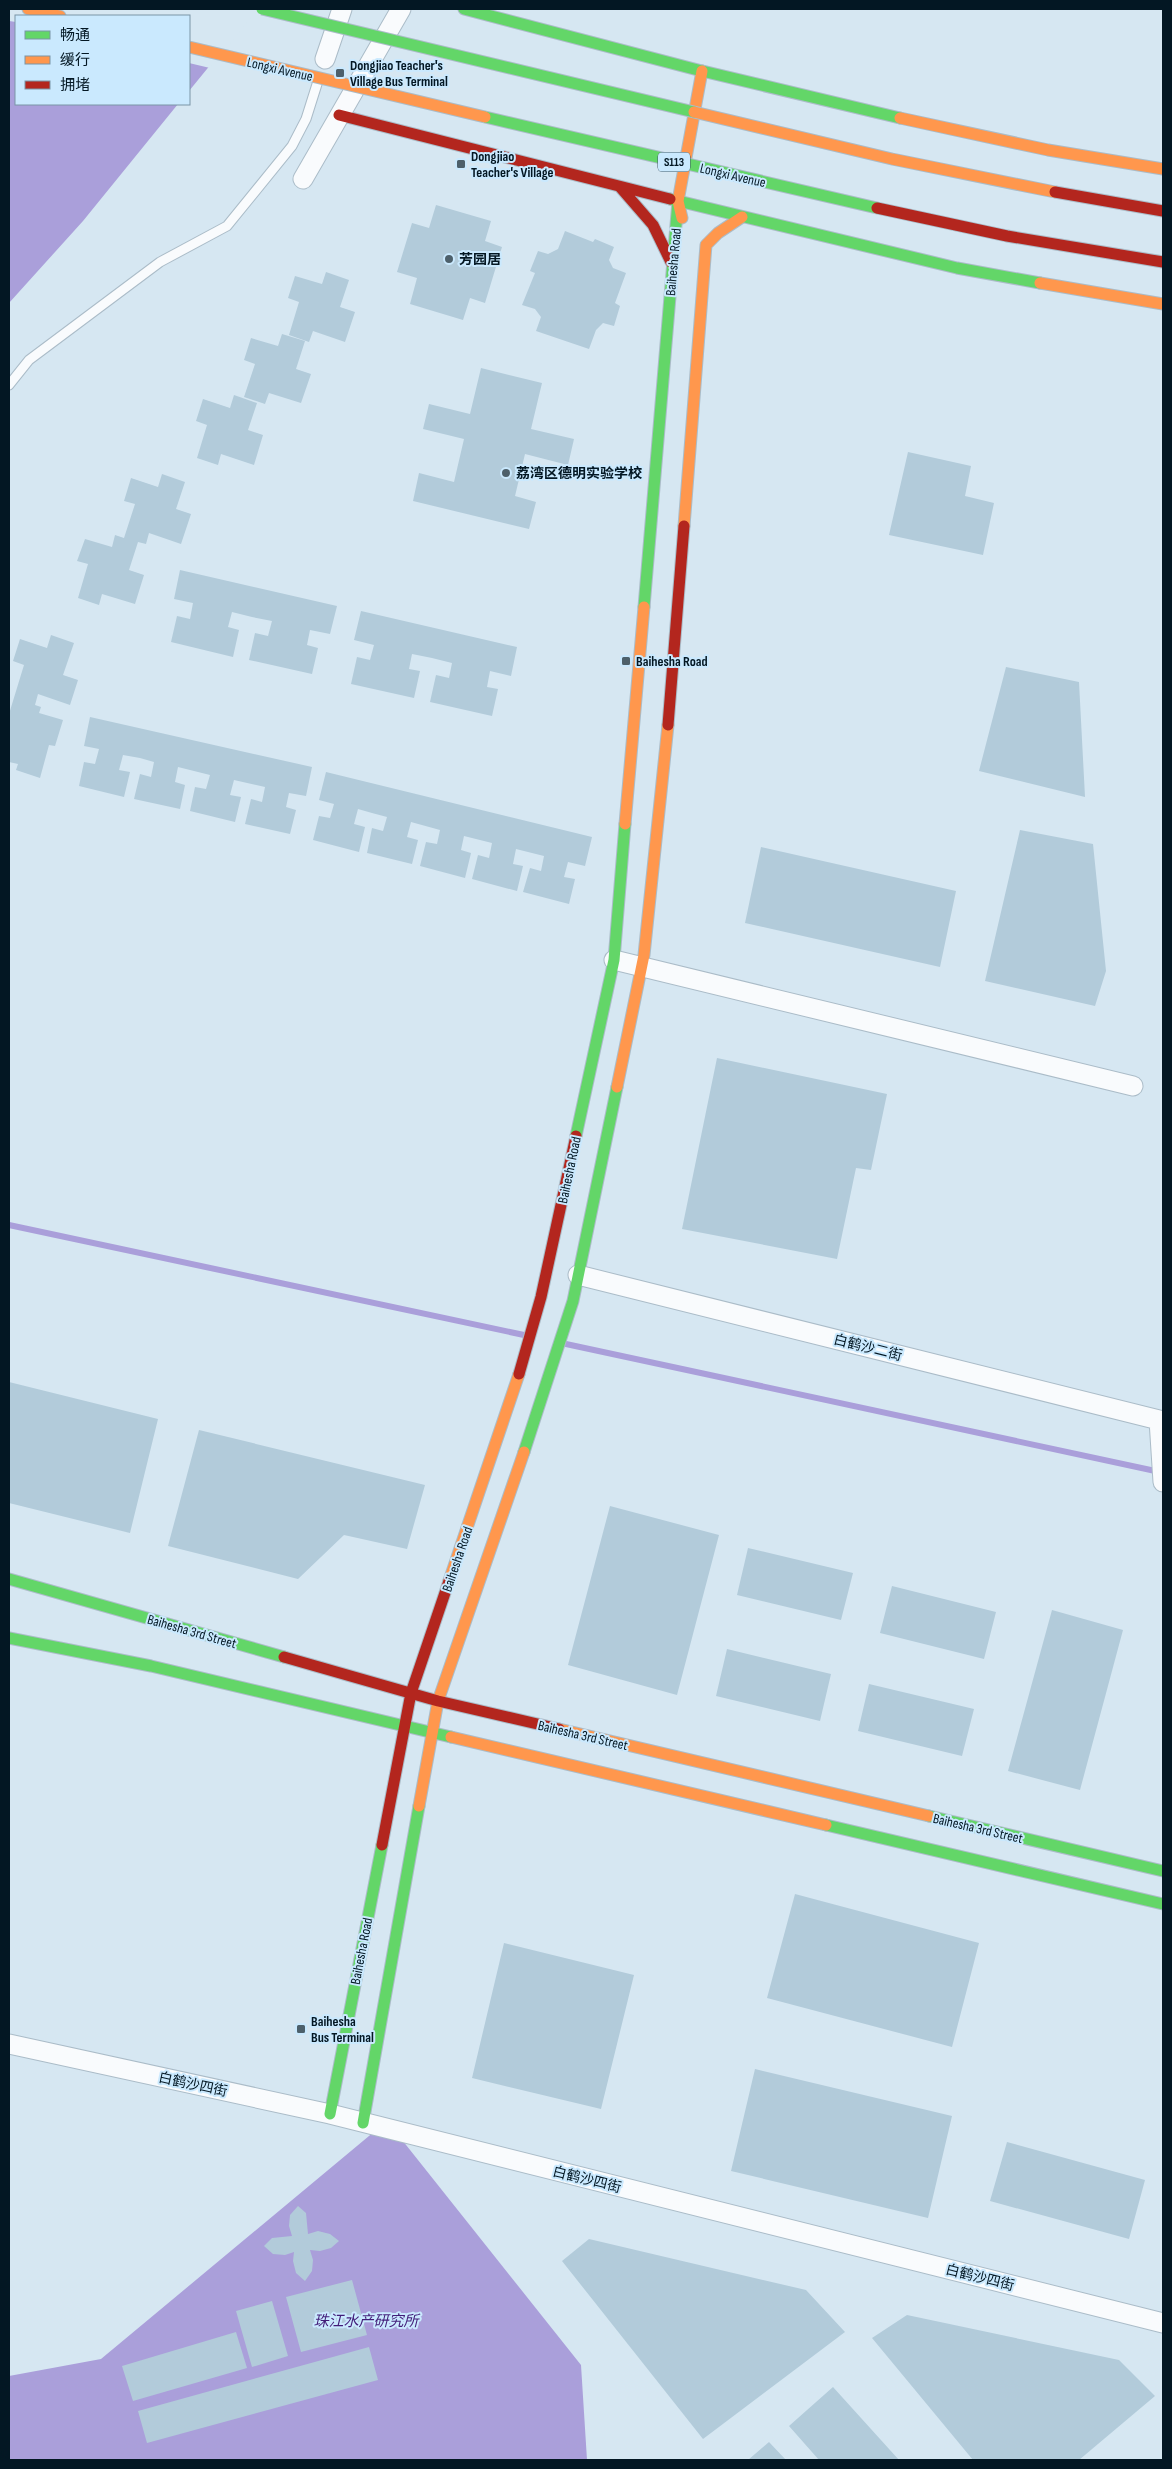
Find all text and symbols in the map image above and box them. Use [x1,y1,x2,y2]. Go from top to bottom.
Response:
legend [15,15,190,105]
text: 畅通 [60,26,90,45]
text: 缓行 [60,51,90,70]
street label: Longxi Avenue [245,54,314,85]
place label: Dongjiao Teacher's Village Bus Terminal [350,57,448,90]
marker: Dongjiao Teacher's Village Bus Terminal [334,67,346,79]
text: 拥堵 [60,76,90,95]
place label: Dongjiao Teacher's Village [471,148,554,181]
road number: S113 [658,152,690,172]
marker: Dongjiao Teacher's Village [455,158,467,170]
street label: Longxi Avenue [698,160,767,191]
street label: Baihesha Road [662,227,685,297]
place label: 芳园居 [459,251,501,268]
marker: 芳园居 [443,253,455,265]
place label: 荔湾区德明实验学校 [516,465,642,482]
marker: 荔湾区德明实验学校 [500,467,512,479]
place label: Baihesha Road [636,653,708,670]
marker: Baihesha Road [620,655,632,667]
street label: Baihesha Road [554,1135,585,1205]
street label: 白鹤沙二街 [832,1331,904,1364]
street label: Baihesha Road [438,1524,477,1594]
street label: Baihesha 3rd Street [145,1611,238,1652]
street label: Baihesha 3rd Street [536,1717,630,1754]
street label: Baihesha 3rd Street [931,1810,1025,1847]
street label: Baihesha Road [347,1916,376,1986]
place label: Baihesha Bus Terminal [311,2013,374,2046]
marker: Baihesha Bus Terminal [295,2023,307,2035]
street label: 白鹤沙四街 [157,2069,229,2100]
street label: 白鹤沙四街 [551,2163,623,2196]
street label: 白鹤沙四街 [944,2261,1016,2294]
water label: 珠江水产研究所 [313,2312,420,2331]

